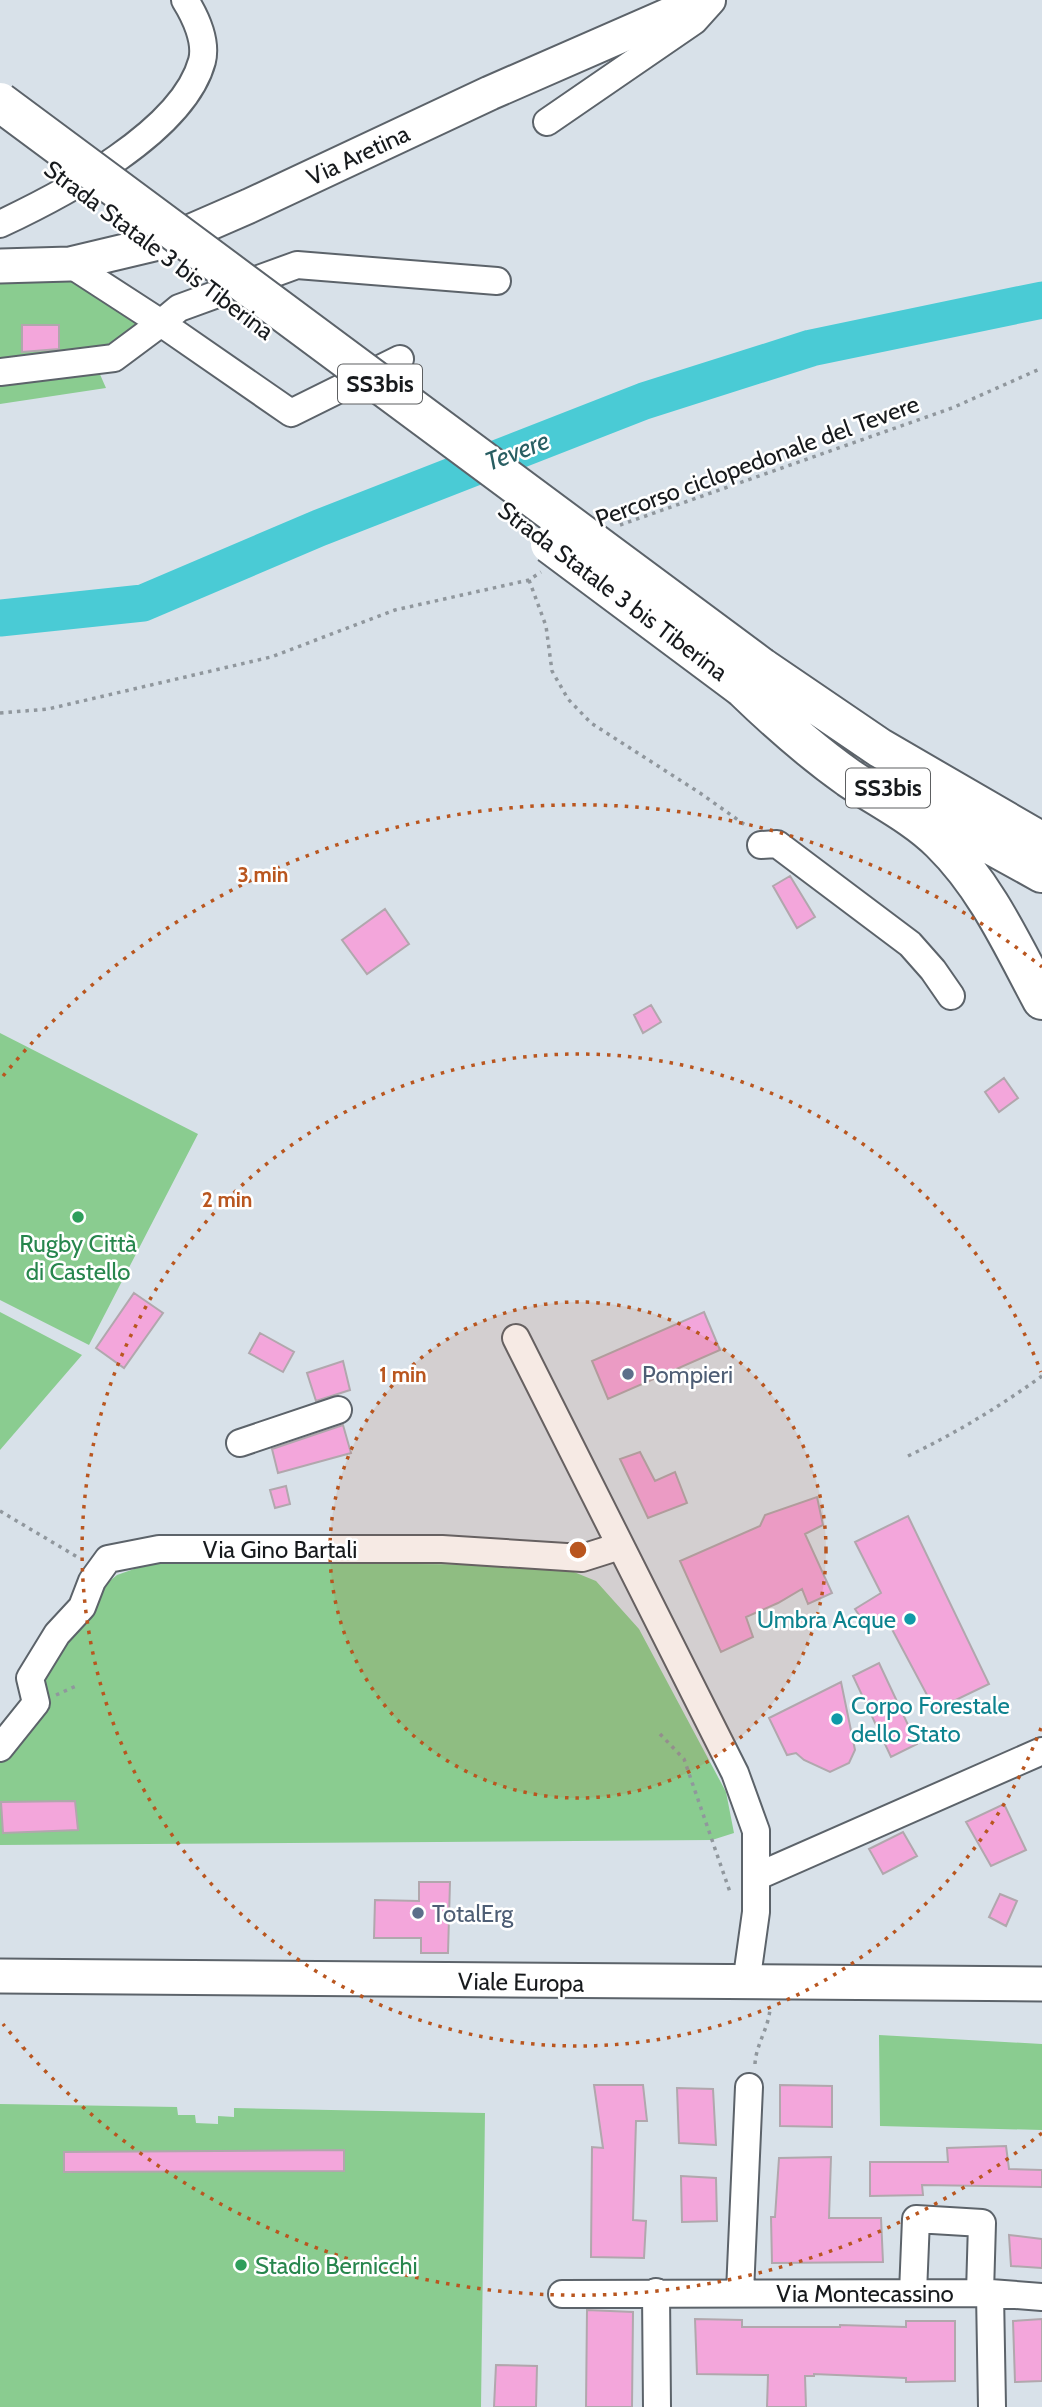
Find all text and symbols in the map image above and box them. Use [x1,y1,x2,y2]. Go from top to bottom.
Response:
street label: Via Aretina [302,118,414,191]
street label: Strada Statale 3 bis Tiberina [39,154,280,346]
road number: SS3bis [338,364,422,404]
street label: Percorso ciclopedonale del Tevere [591,389,923,533]
water label: Tevere [480,424,554,478]
street label: Strada Statale 3 bis Tiberina [493,495,734,687]
road number: SS3bis [846,768,930,808]
text: 3 min [238,862,288,887]
text: 2 min [202,1187,252,1212]
marker: Rugby Città di Castello [70,1209,86,1225]
place label: Rugby Città di Castello [19,1229,137,1286]
place label: Pompieri [642,1360,733,1389]
text: 1 min [379,1362,427,1387]
marker: Pompieri [620,1366,636,1382]
street label: Via Gino Bartali [203,1535,357,1564]
centre of rings [566,1538,590,1562]
place label: Umbra Acque [757,1605,896,1634]
marker: Umbra Acque [902,1611,918,1627]
place label: Corpo Forestale dello Stato [851,1691,1010,1748]
marker: Corpo Forestale dello Stato [829,1711,845,1727]
place label: TotalErg [432,1899,514,1928]
marker: TotalErg [410,1905,426,1921]
street label: Viale Europa [458,1966,585,1998]
place label: Stadio Bernicchi [255,2251,418,2280]
marker: Stadio Bernicchi [233,2257,249,2273]
street label: Via Montecassino [776,2279,954,2308]

